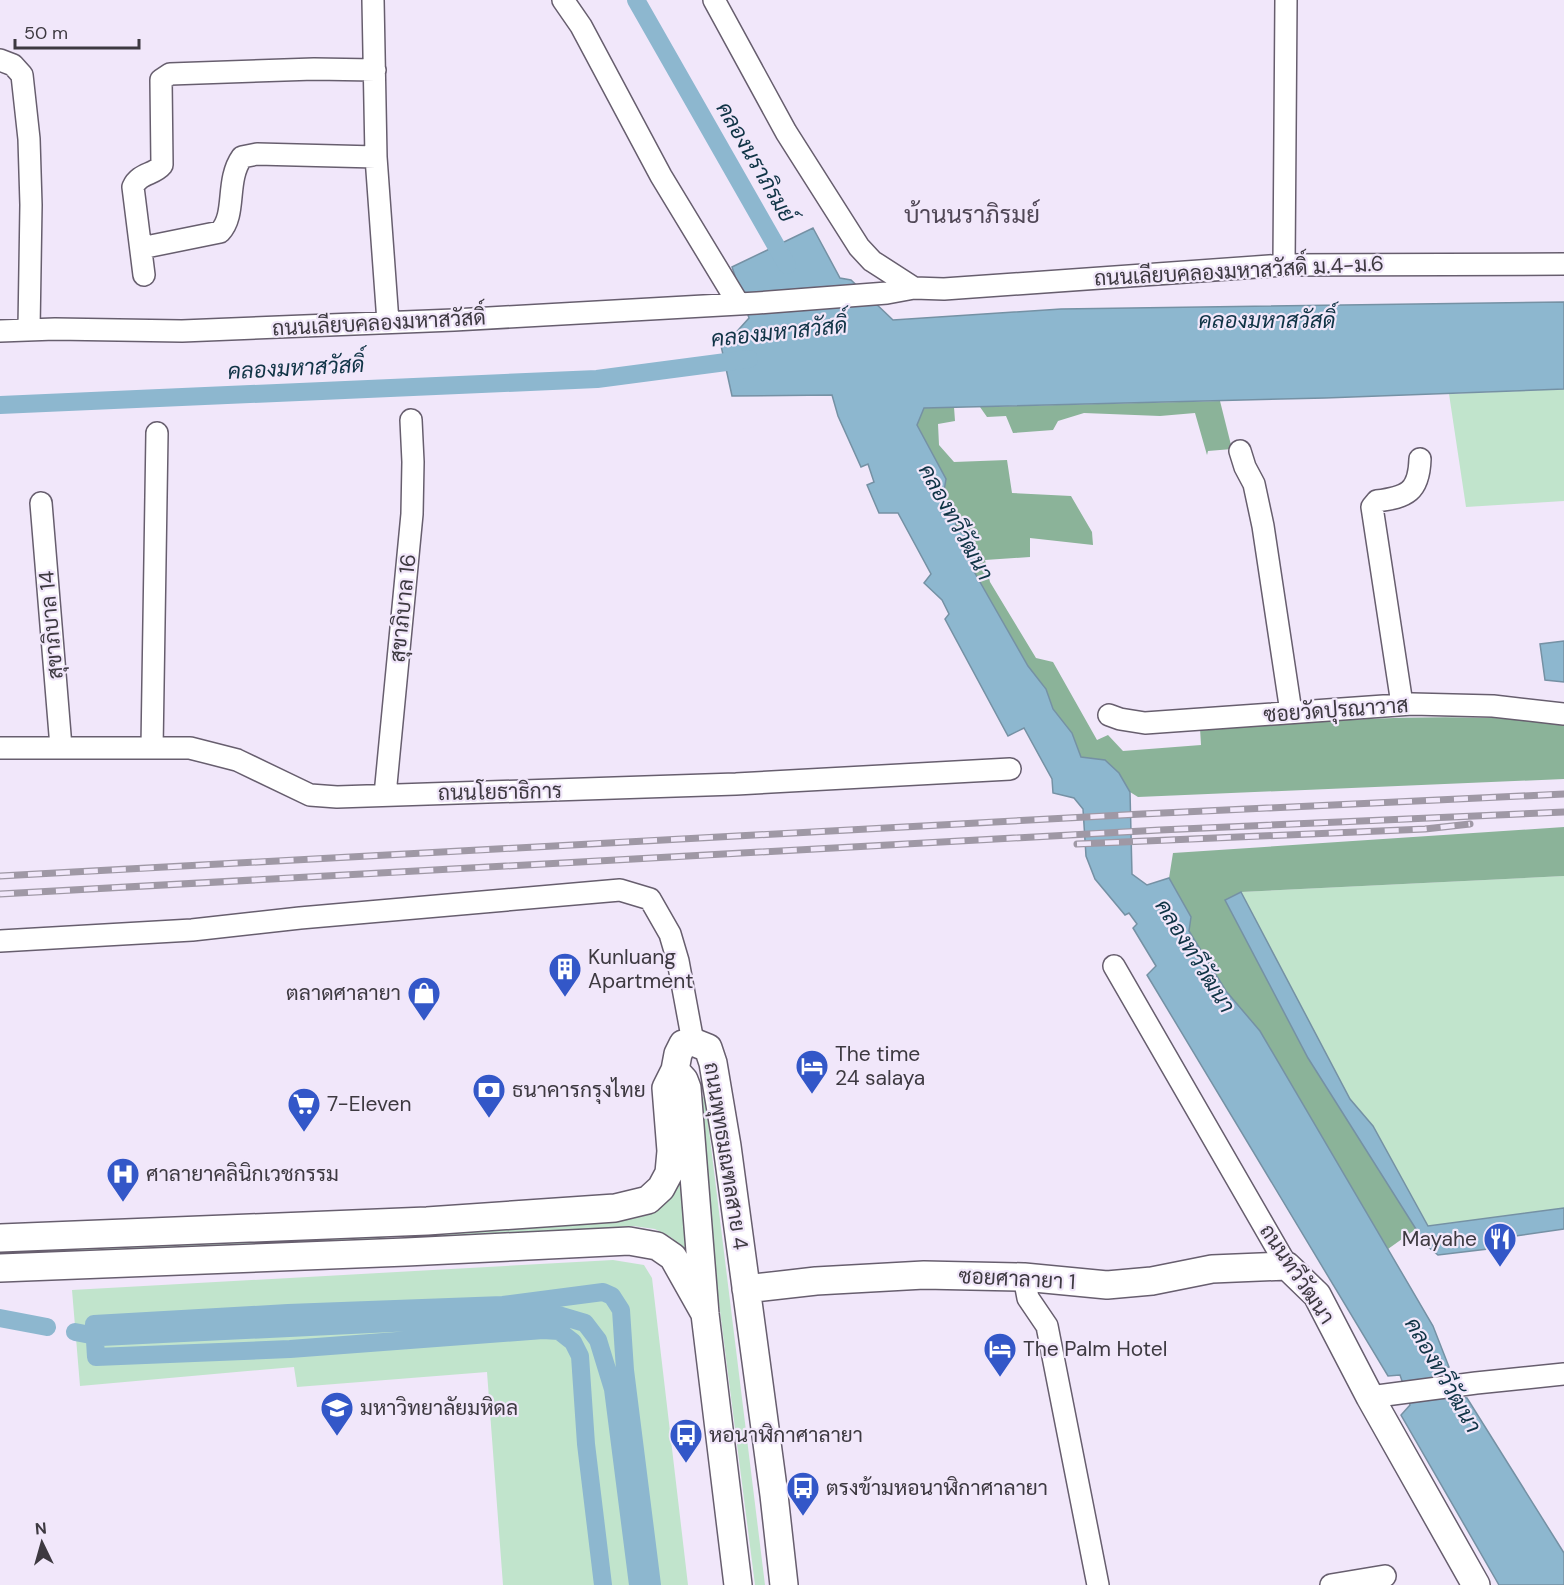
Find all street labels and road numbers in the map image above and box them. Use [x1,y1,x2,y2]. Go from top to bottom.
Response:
street label: ถนนเลียบคลองมหาสวัสดิ์ ม.4-ม.6 [1093,243,1385,293]
street label: ถนนเลียบคลองมหาสวัสดิ์ [271,297,487,343]
street label: สุขาภิบาล 16 [383,552,423,664]
street label: สุขาภิบาล 14 [32,569,70,680]
street label: ซอยวัดปุรณาวาส [1263,691,1409,729]
street label: ถนนโยธาธิการ [438,777,562,807]
street label: ถนนพุทธมณฑลสาย 4 [697,1060,755,1252]
street label: ถนนทวีวัฒนา [1253,1218,1341,1330]
street label: ซอยศาลายา 1 [958,1262,1076,1296]

